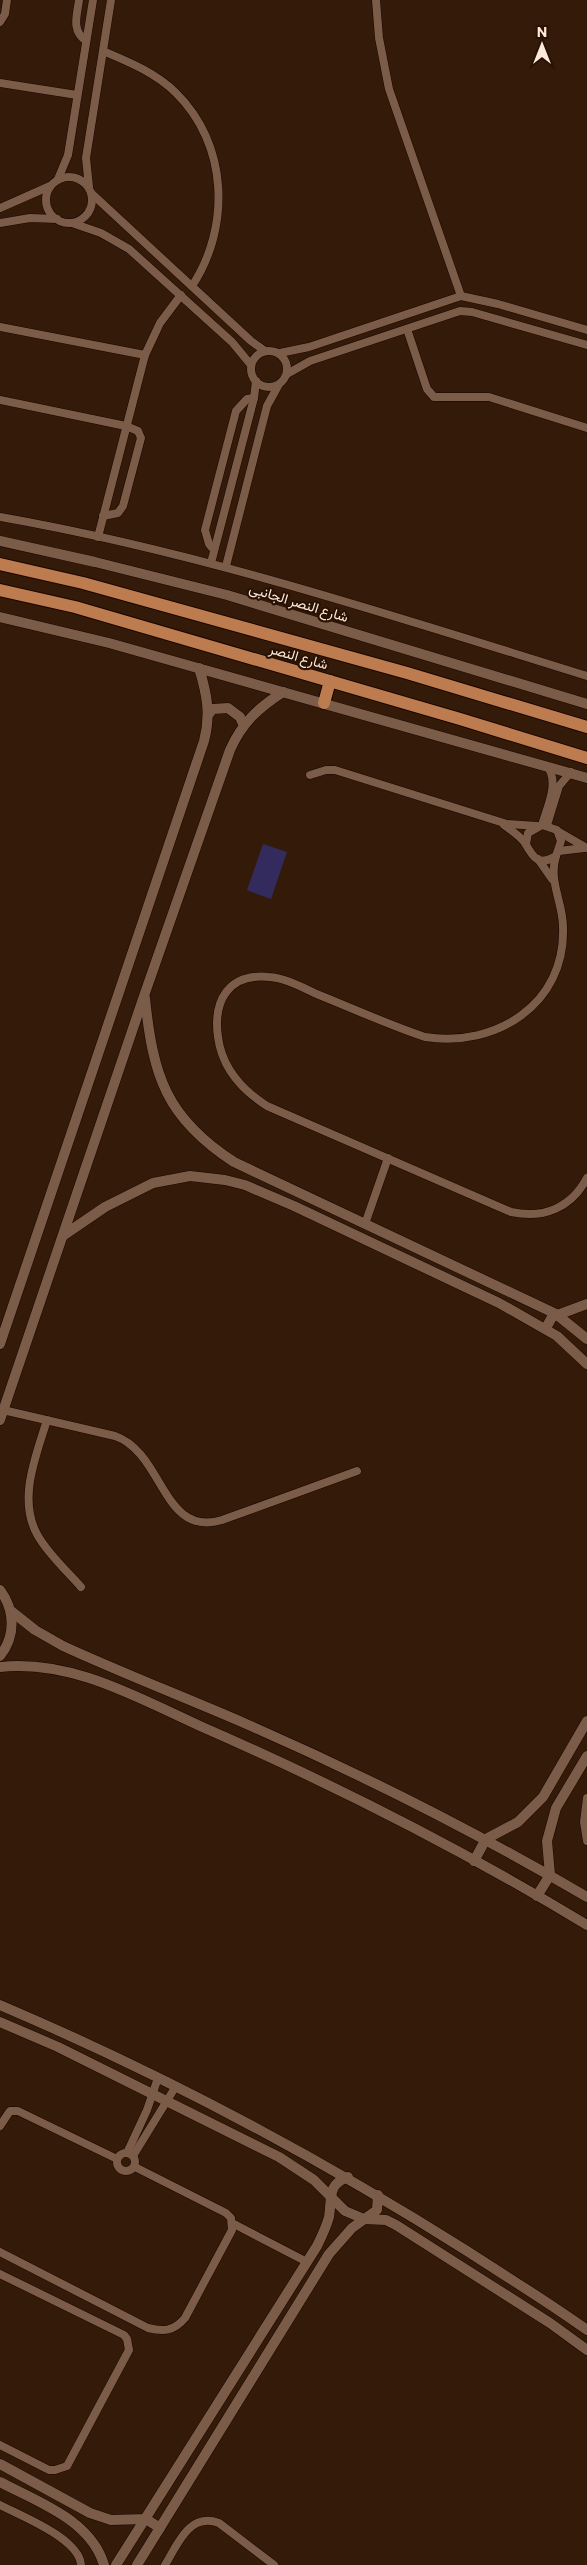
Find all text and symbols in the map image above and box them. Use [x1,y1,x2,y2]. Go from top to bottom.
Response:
north arrow [517,20,567,70]
text: N [537,23,547,40]
street label: شارع النصر الجانبى [247,579,351,628]
street label: شارع النصر [266,639,330,675]

